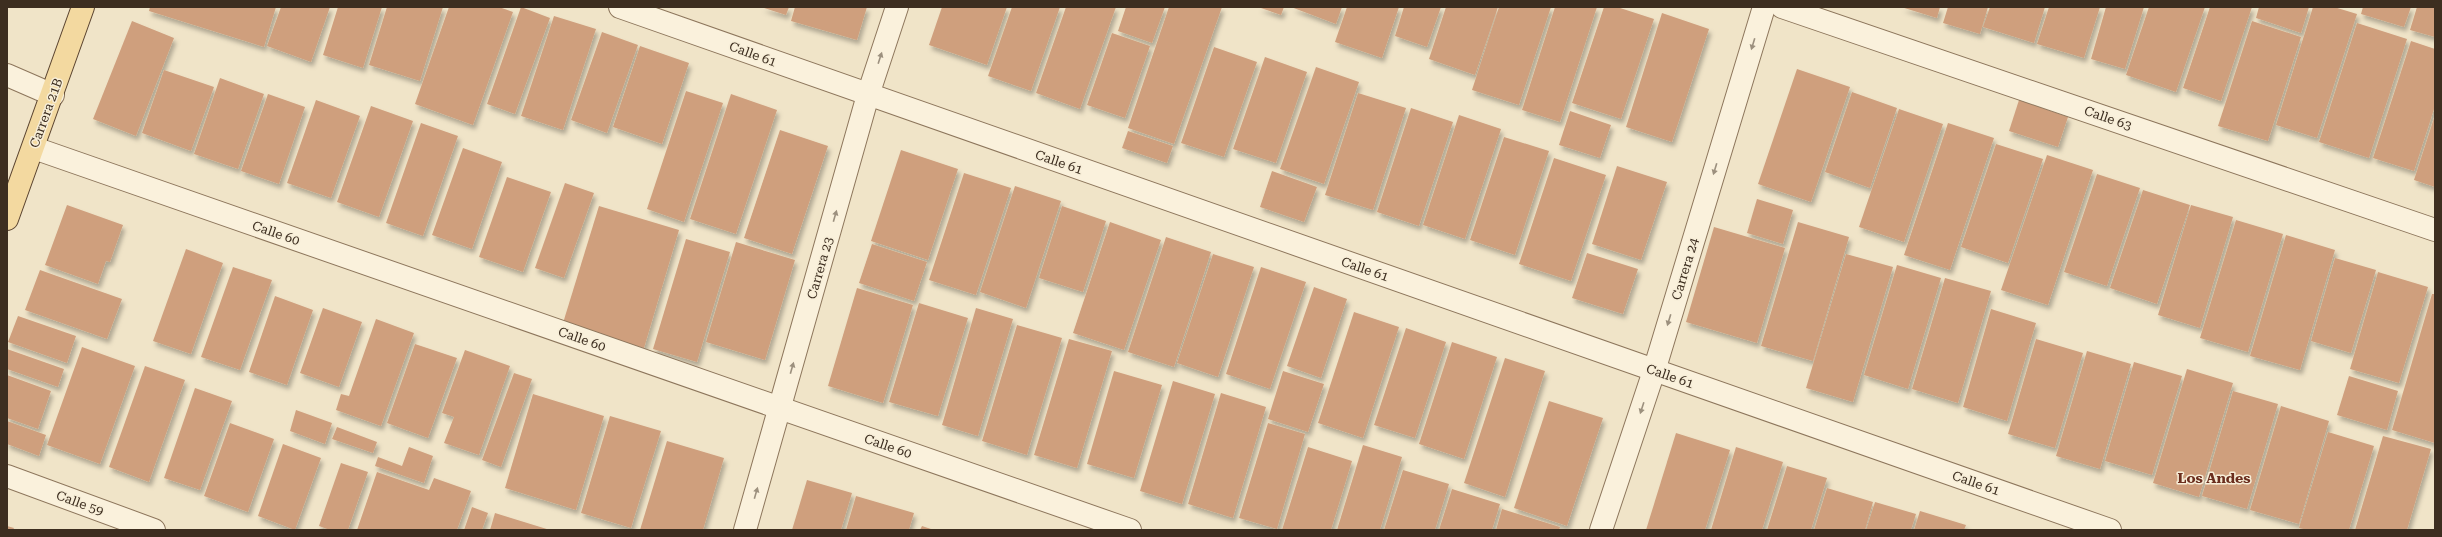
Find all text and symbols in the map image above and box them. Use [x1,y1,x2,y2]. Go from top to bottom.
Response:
street label: Calle 61 [727,39,779,69]
one-way arrow [1749,39,1755,51]
one-way arrow [878,52,884,64]
street label: Carrera 21B [26,76,66,150]
street label: Calle 63 [2082,103,2134,133]
street label: Calle 61 [1033,147,1085,177]
one-way arrow [1712,163,1718,175]
one-way arrow [832,209,838,221]
street label: Calle 60 [250,218,302,248]
street label: Carrera 23 [804,235,836,301]
street label: Carrera 24 [1668,235,1702,302]
street label: Calle 61 [1339,254,1391,284]
one-way arrow [1666,314,1672,326]
street label: Calle 60 [556,324,608,354]
one-way arrow [789,361,795,373]
street label: Calle 61 [1644,361,1696,391]
one-way arrow [1639,402,1645,414]
street label: Calle 60 [862,431,914,461]
street label: Calle 61 [1950,468,2002,498]
district label: Los Andes [2177,470,2251,486]
one-way arrow [753,486,759,498]
street label: Calle 59 [54,488,106,518]

